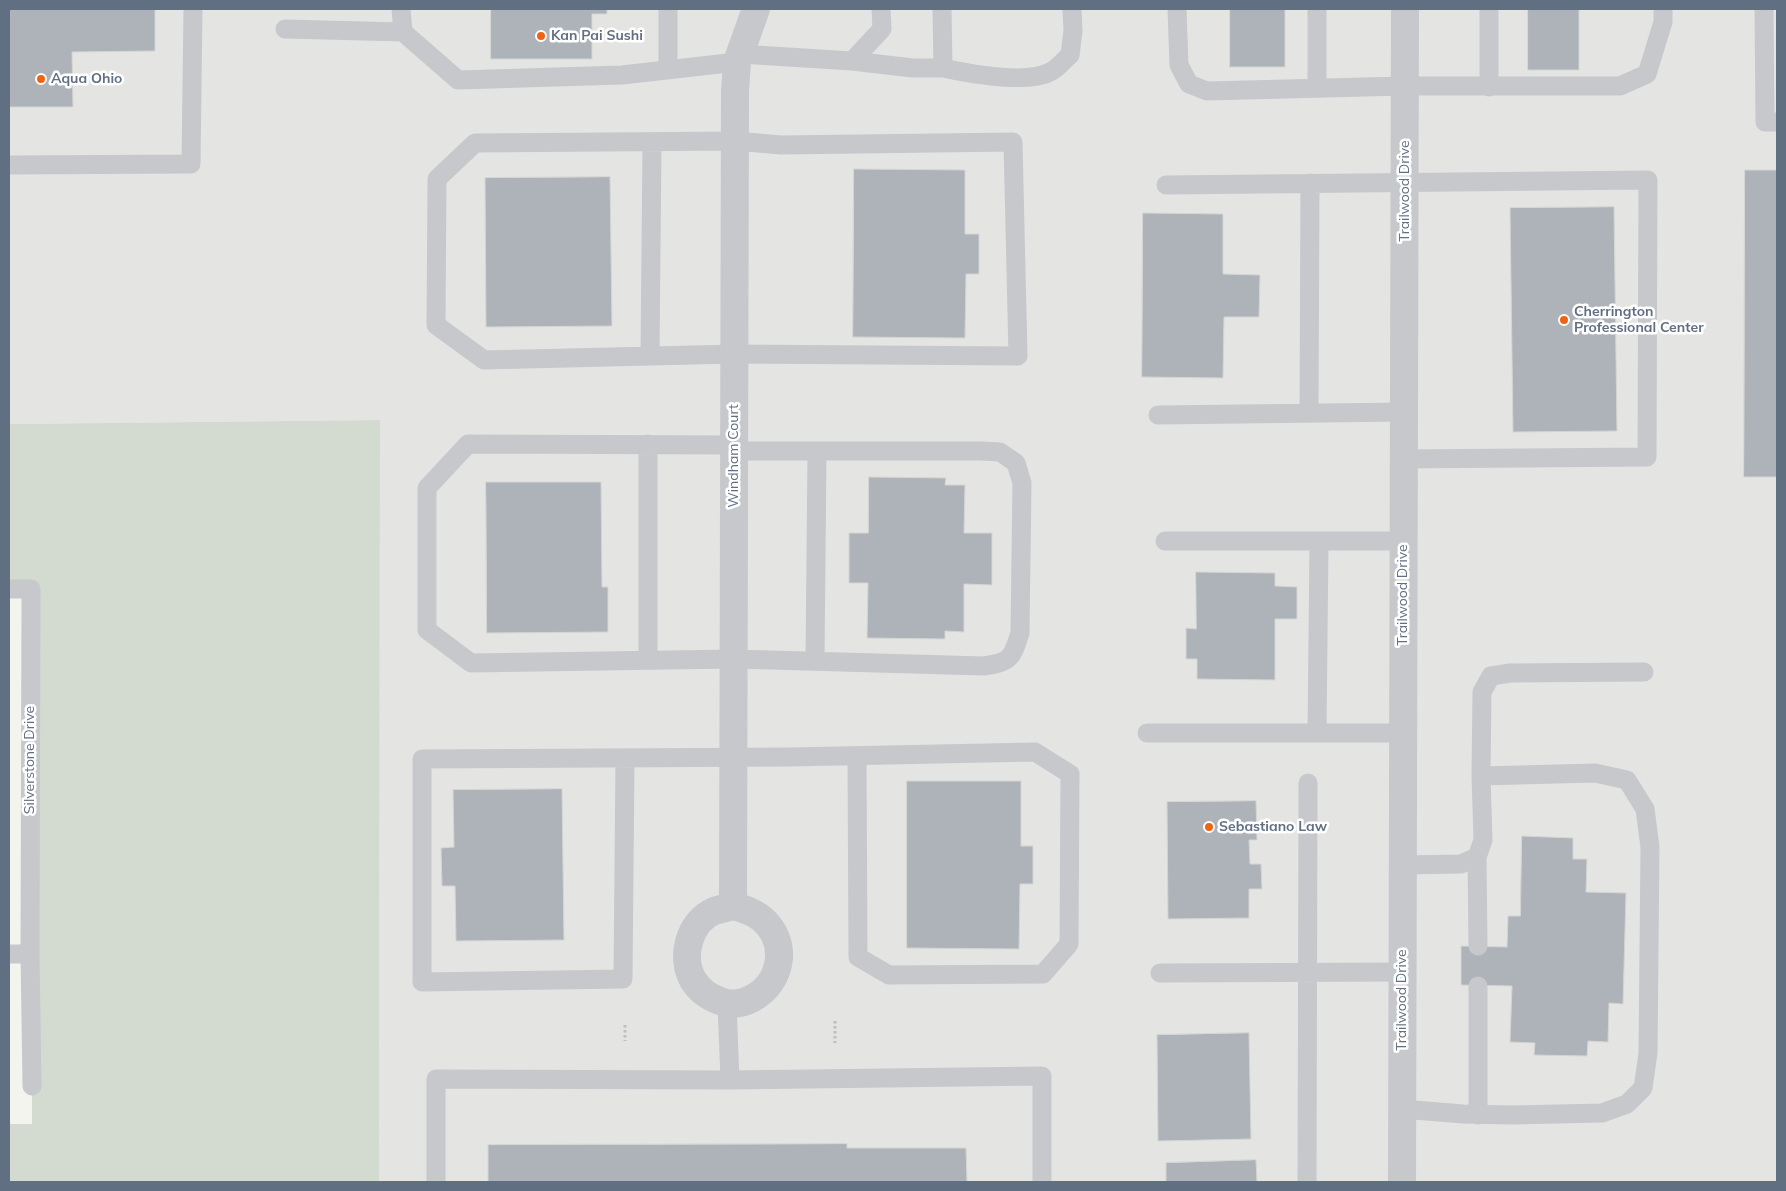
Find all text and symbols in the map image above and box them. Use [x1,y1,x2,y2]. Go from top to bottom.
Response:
place label: Kan Pai Sushi [551,28,643,44]
marker: Kan Pai Sushi [535,30,547,42]
place label: Aqua Ohio [51,71,122,87]
marker: Aqua Ohio [35,73,47,85]
street label: Trailwood Drive [1397,140,1413,242]
place label: Cherrington Professional Center [1574,304,1704,336]
marker: Cherrington Professional Center [1558,314,1570,326]
street label: Windham Court [726,404,742,508]
street label: Trailwood Drive [1395,544,1411,646]
street label: Silverstone Drive [22,706,38,814]
place label: Sebastiano Law [1219,819,1327,835]
marker: Sebastiano Law [1203,821,1215,833]
street label: Trailwood Drive [1394,949,1410,1051]

